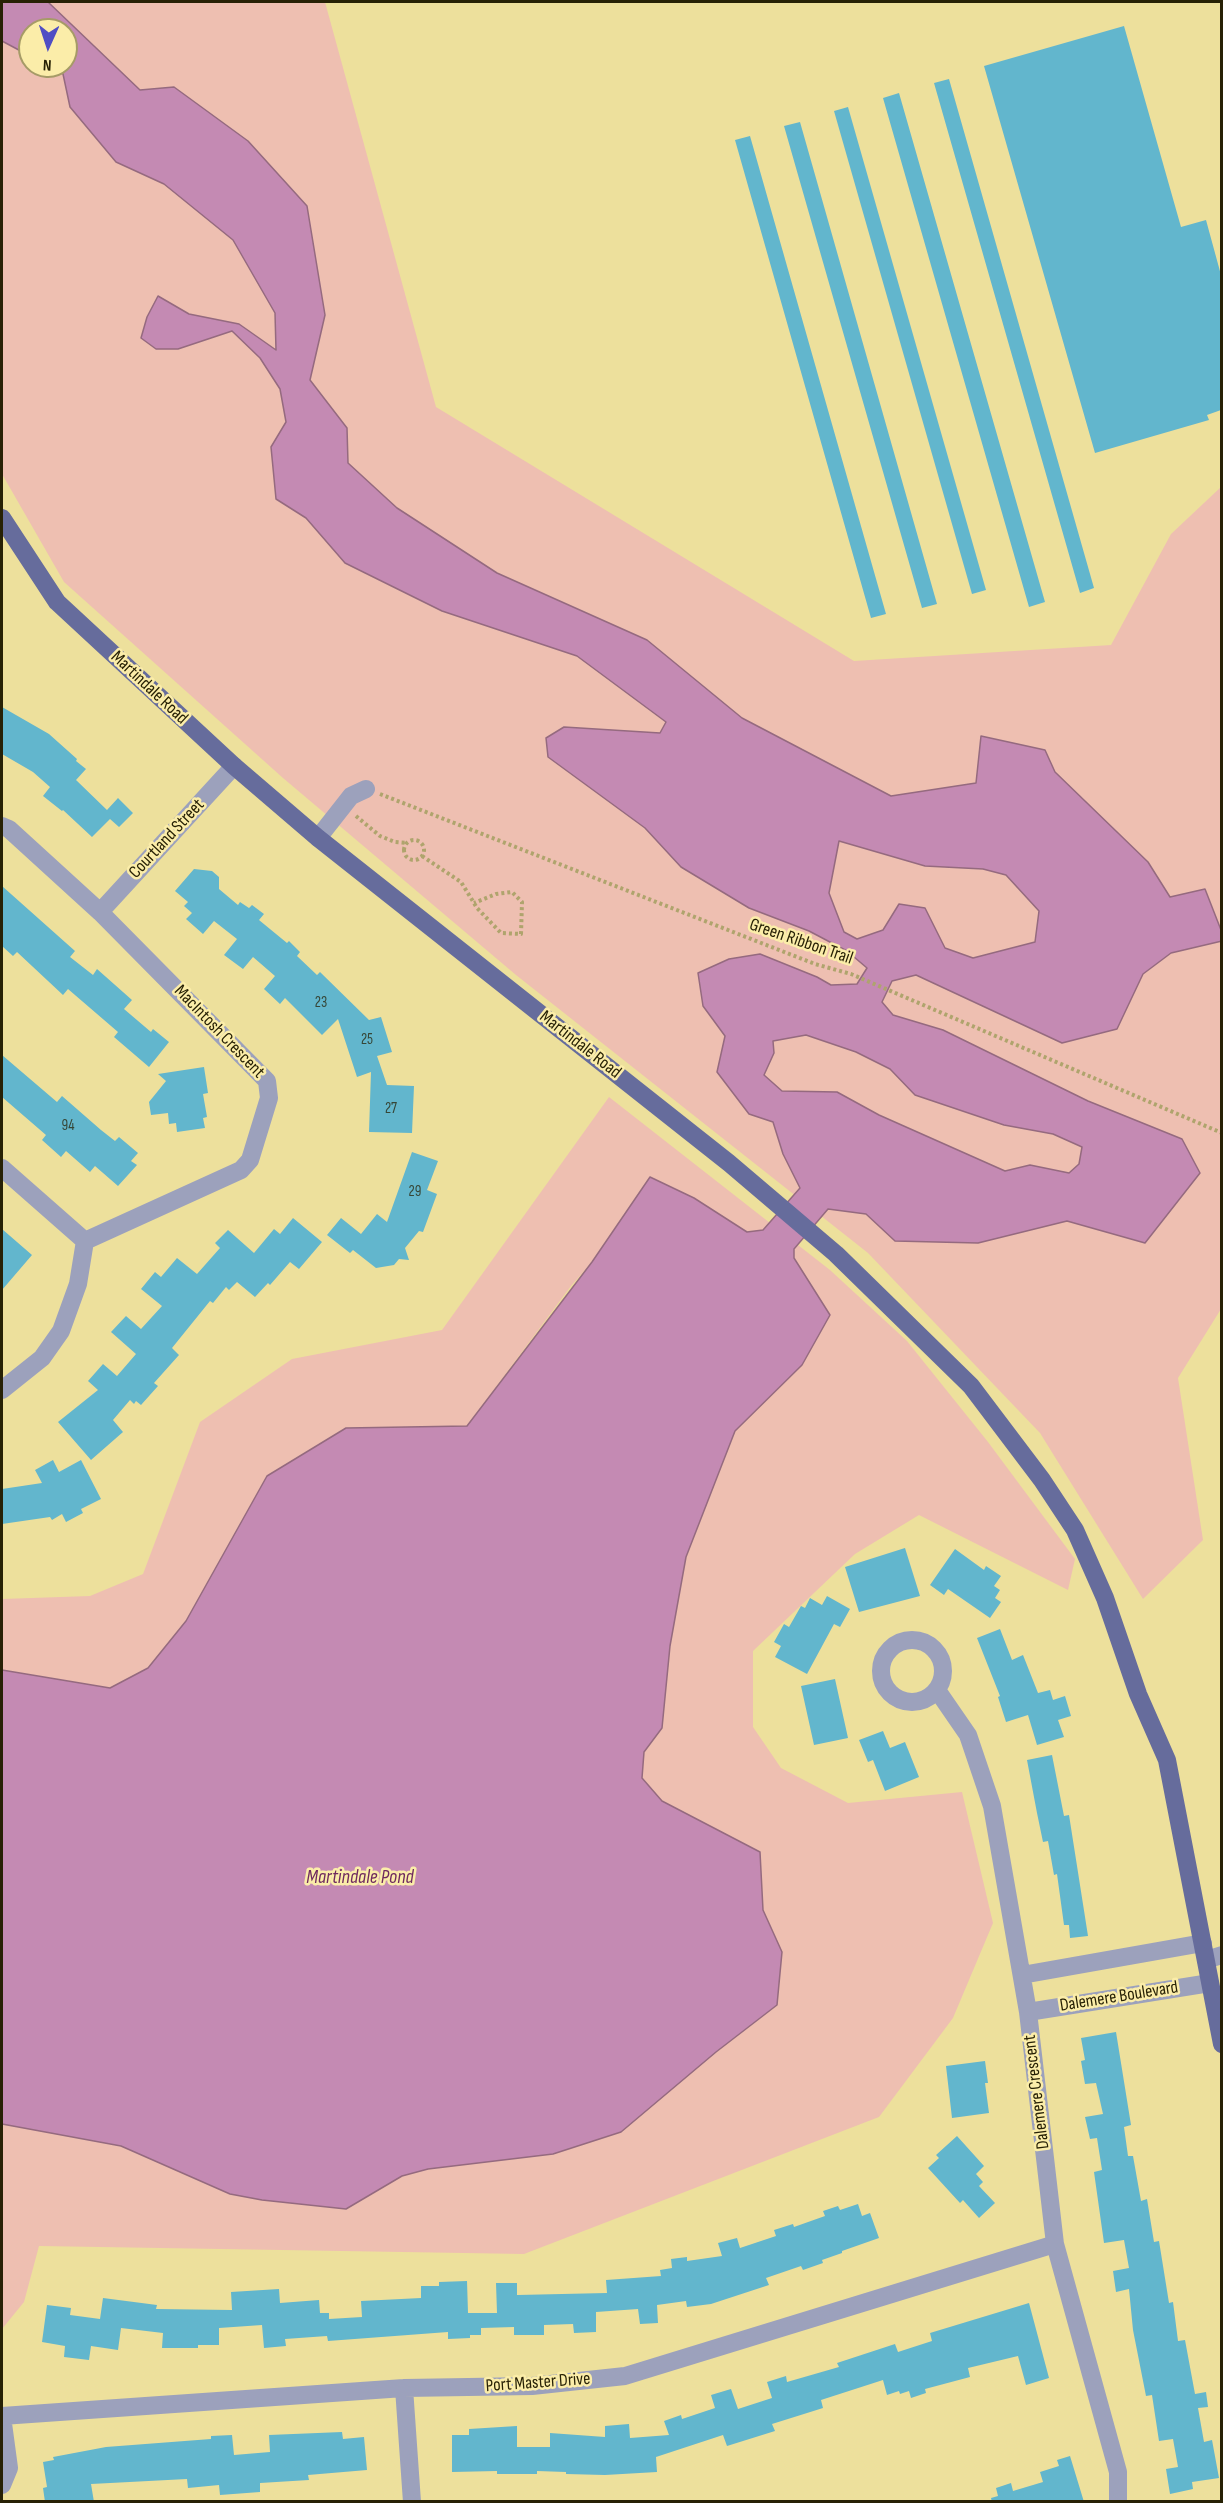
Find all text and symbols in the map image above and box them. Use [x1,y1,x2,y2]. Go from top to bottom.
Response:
north arrow [18,18,78,78]
text: N [42,55,52,74]
street label: Martindale Road [106,647,192,729]
street label: Courtland Street [125,795,209,883]
street label: Green Ribbon Trail [746,914,856,970]
street label: MacIntosh Crescent [169,981,269,1083]
house number: 23 [315,994,327,1012]
street label: Martindale Road [535,1007,625,1083]
house number: 25 [361,1031,373,1049]
house number: 27 [385,1100,397,1118]
house number: 94 [62,1117,74,1135]
house number: 29 [409,1183,421,1201]
water label: Martindale Pond [306,1866,414,1890]
street label: Dalemere Boulevard [1058,1977,1180,2017]
street label: Dalemere Crescent [1019,2034,1055,2150]
street label: Port Master Drive [485,2369,591,2397]

